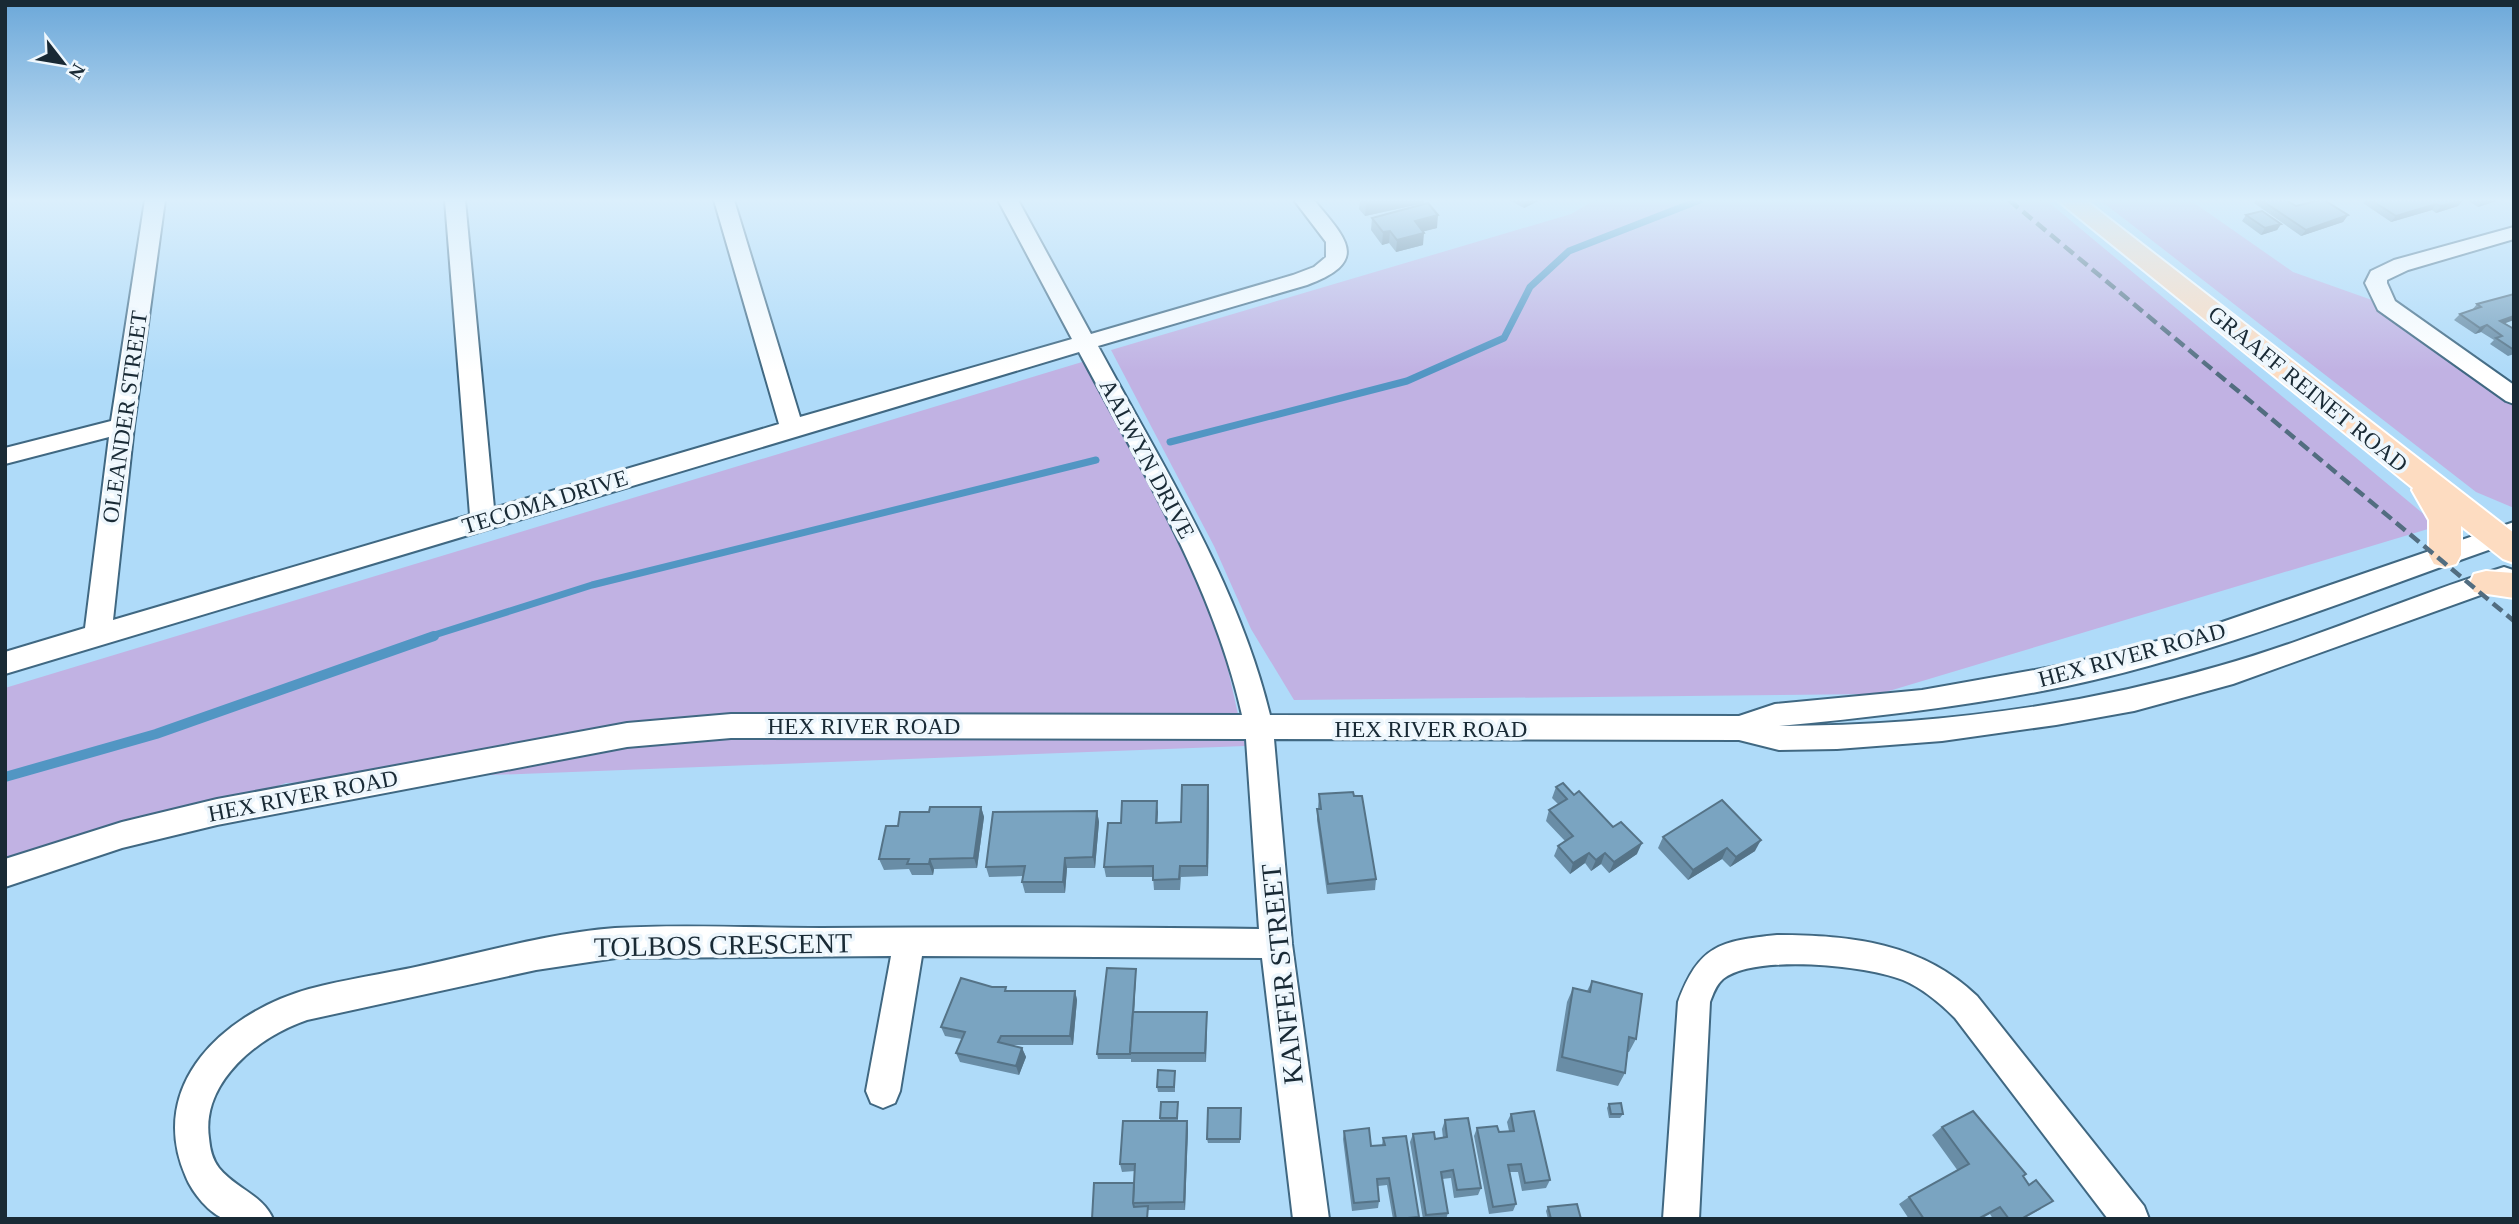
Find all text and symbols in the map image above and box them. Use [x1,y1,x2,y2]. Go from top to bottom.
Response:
north arrow [28,28,98,98]
text: N [64,60,90,83]
street label: GRAAFF REINET ROAD [2203,301,2413,477]
street label: OLEANDER STREET [98,309,152,525]
street label: AALWYN DRIVE [1095,375,1199,543]
street label: TECOMA DRIVE [459,465,631,539]
street label: HEX RIVER ROAD [2036,618,2228,692]
street label: HEX RIVER ROAD [768,714,960,739]
street label: HEX RIVER ROAD [1335,717,1527,742]
street label: HEX RIVER ROAD [206,765,400,827]
street label: KANFER STREET [1255,862,1309,1086]
street label: TOLBOS CRESCENT [593,927,853,963]

